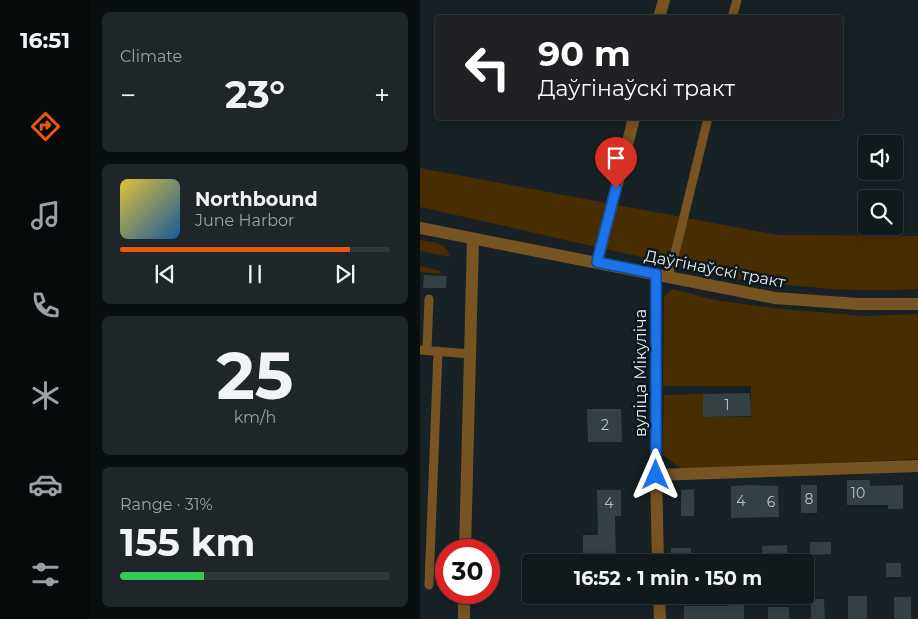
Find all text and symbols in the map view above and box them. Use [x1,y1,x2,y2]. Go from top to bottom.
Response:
text: 16:51 [20,27,70,54]
text: 90 m [538,32,631,75]
icon: left [455,35,520,100]
text: Climate [120,47,182,66]
text: 23° [225,71,285,118]
text: Даўгінаўскі тракт [538,75,735,102]
text: − [120,78,136,112]
text: + [374,78,390,112]
icon: directions [28,109,63,144]
map controls [858,135,903,235]
button: sound [858,135,903,180]
pin [595,137,637,188]
icon: arrive [602,144,630,172]
text: Northbound [195,188,318,211]
button: search [858,190,903,235]
icon: music [28,198,63,233]
text: June Harbor [195,211,294,230]
street label: Даўгінаўскі тракт [643,246,787,292]
icon: previous [151,260,179,288]
icon: pause [241,260,269,288]
icon: next [331,260,359,288]
icon: phone [28,288,63,323]
street label: вуліца Мікуліча [631,309,650,437]
text: 25 [216,336,294,415]
icon: climate [28,378,63,413]
house number: 1 [724,396,730,414]
text: km/h [234,408,276,427]
house number: 2 [601,416,609,434]
position arrow [629,448,681,500]
icon: car [28,467,63,502]
house number: 10 [851,484,865,502]
house number: 8 [805,490,814,508]
house number: 4 [736,492,746,510]
house number: 6 [767,493,776,511]
house number: 4 [604,494,614,512]
text: Range · 31% [120,495,213,514]
text: 155 km [120,519,255,566]
speed limit sign: 30 [435,539,500,604]
icon: filters [28,557,63,592]
text: 16:52 · 1 min · 150 m [574,567,762,590]

